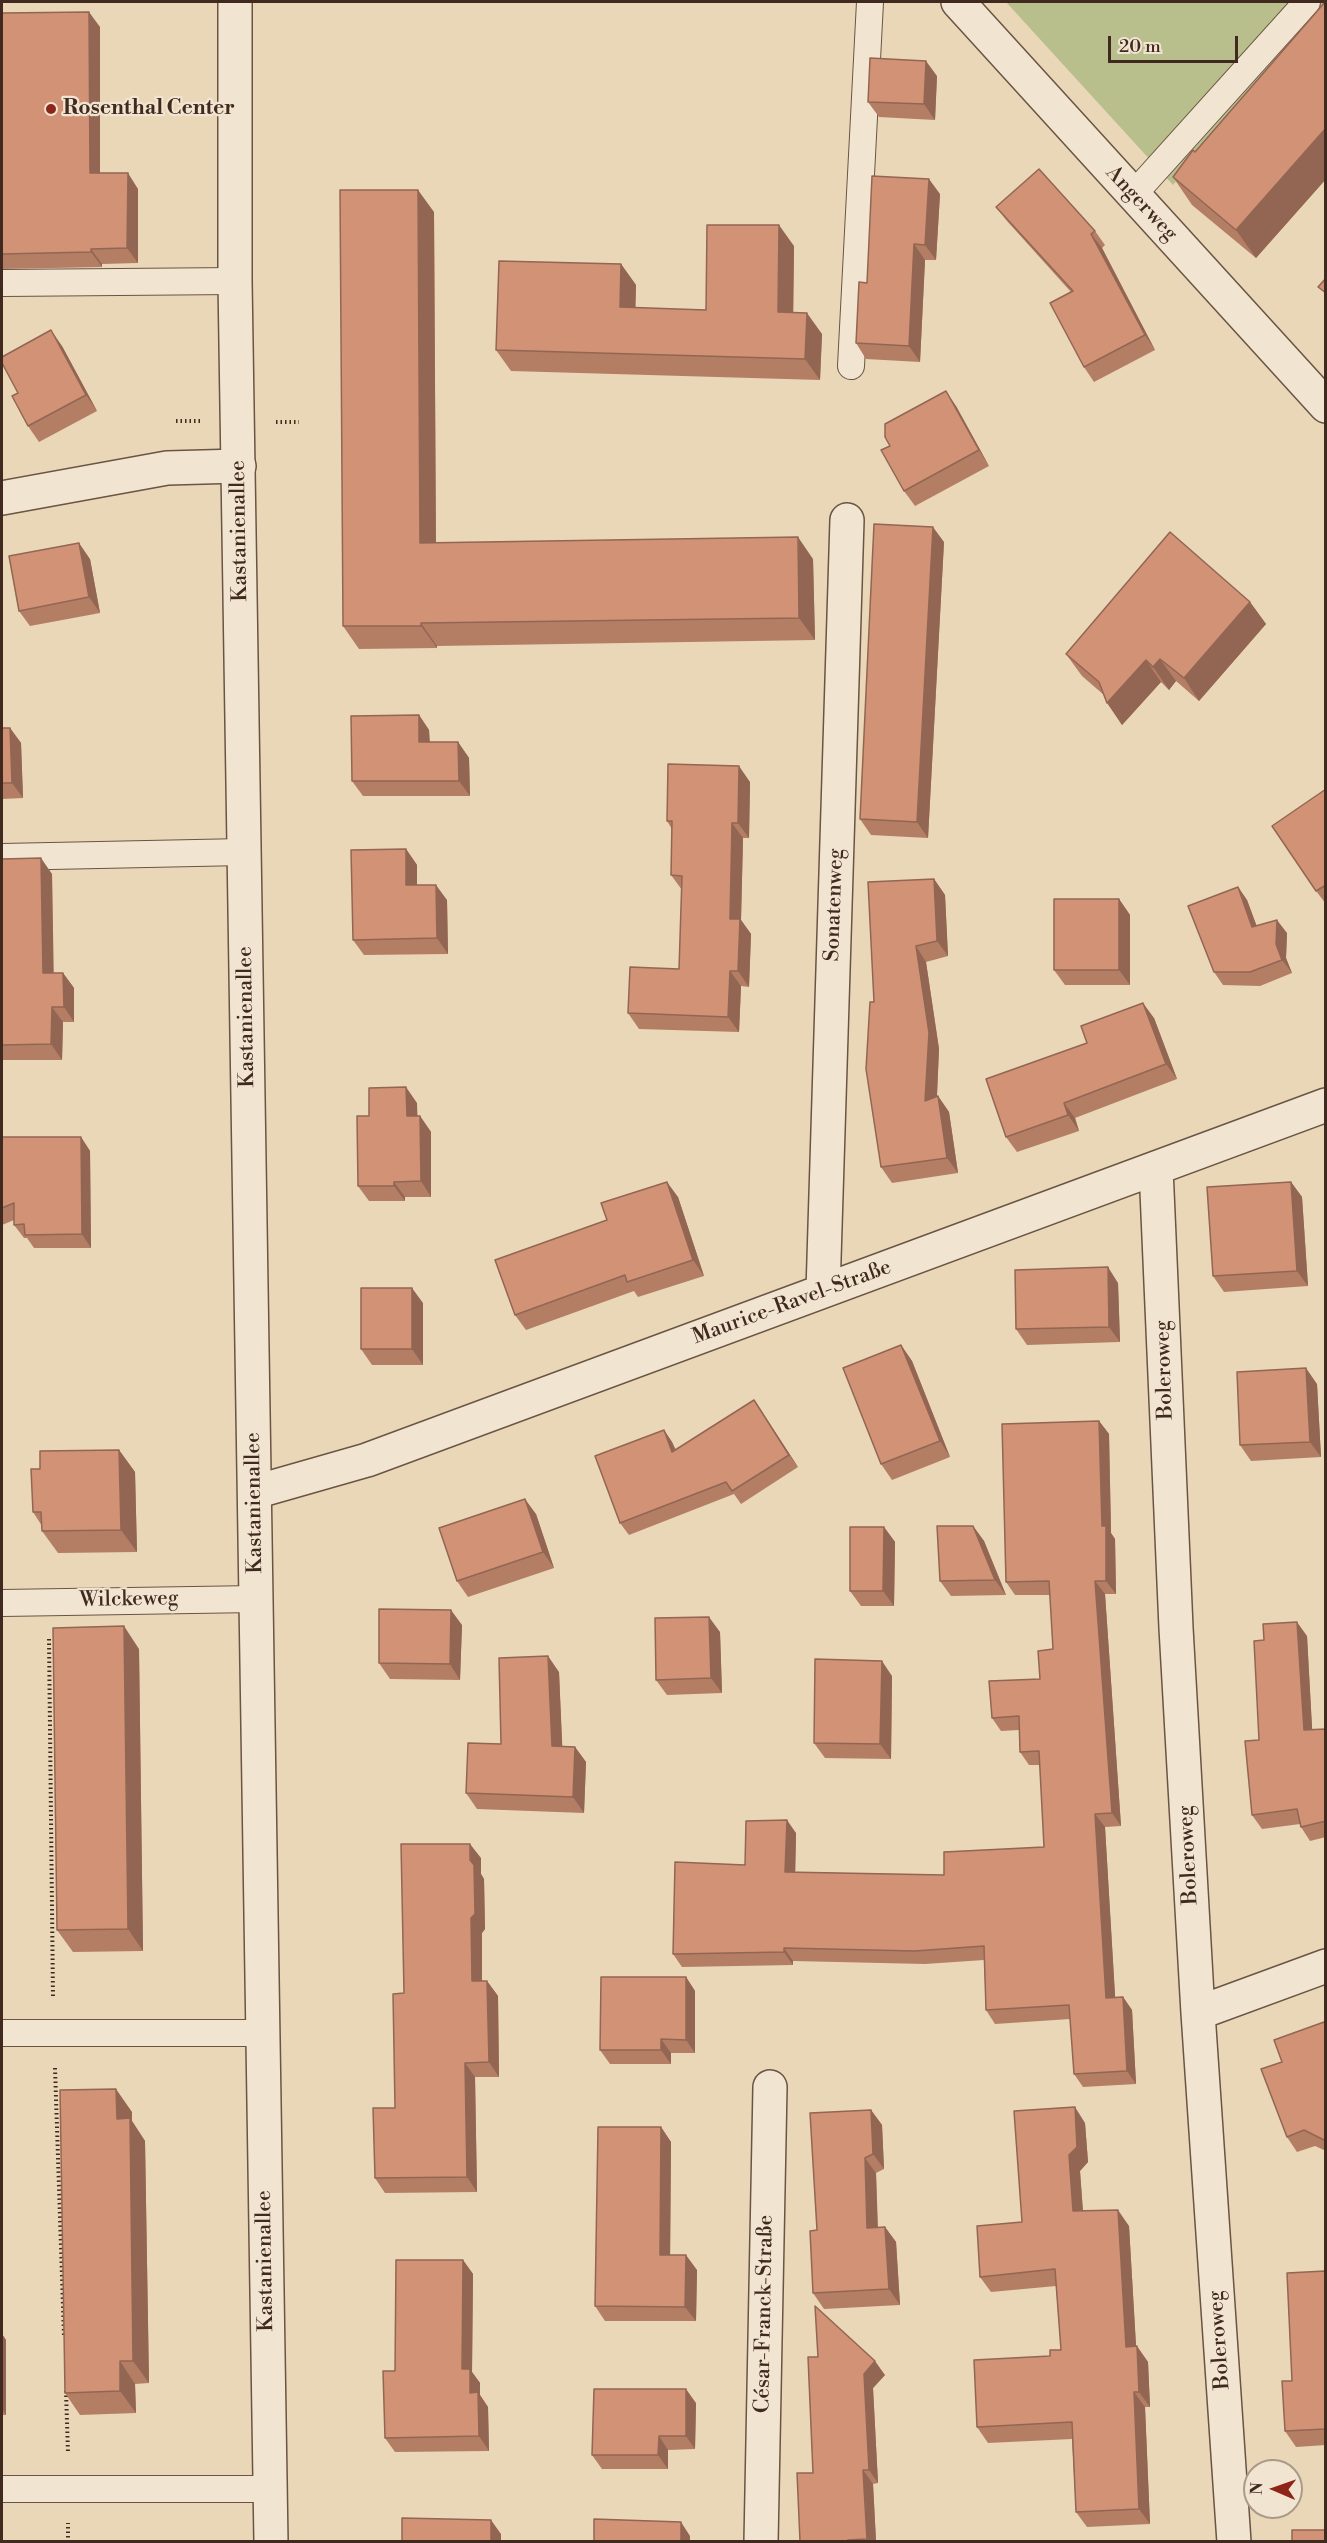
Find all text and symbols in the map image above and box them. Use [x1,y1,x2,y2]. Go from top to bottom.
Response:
scale bar [1111,24,1242,62]
text: 20 m [1119,35,1161,58]
place label: Rosenthal Center [63,96,235,122]
marker: Rosenthal Center [44,102,58,116]
street label: Angerweg [1100,161,1182,247]
street label: Kastanienallee [226,460,254,602]
street label: Sonatenweg [820,848,850,962]
street label: Kastanienallee [233,946,261,1088]
street label: Maurice-Ravel-Straße [689,1255,895,1351]
street label: Boleroweg [1151,1320,1179,1420]
street label: Kastanienallee [241,1432,269,1574]
street label: Wilckeweg [79,1587,179,1613]
street label: Boleroweg [1174,1805,1204,1905]
street label: Kastanienallee [252,2190,280,2332]
street label: César-Franck-Straße [751,2215,779,2413]
street label: Boleroweg [1204,2290,1236,2390]
north arrow [1243,2459,1303,2519]
text: N [1247,2482,1267,2495]

